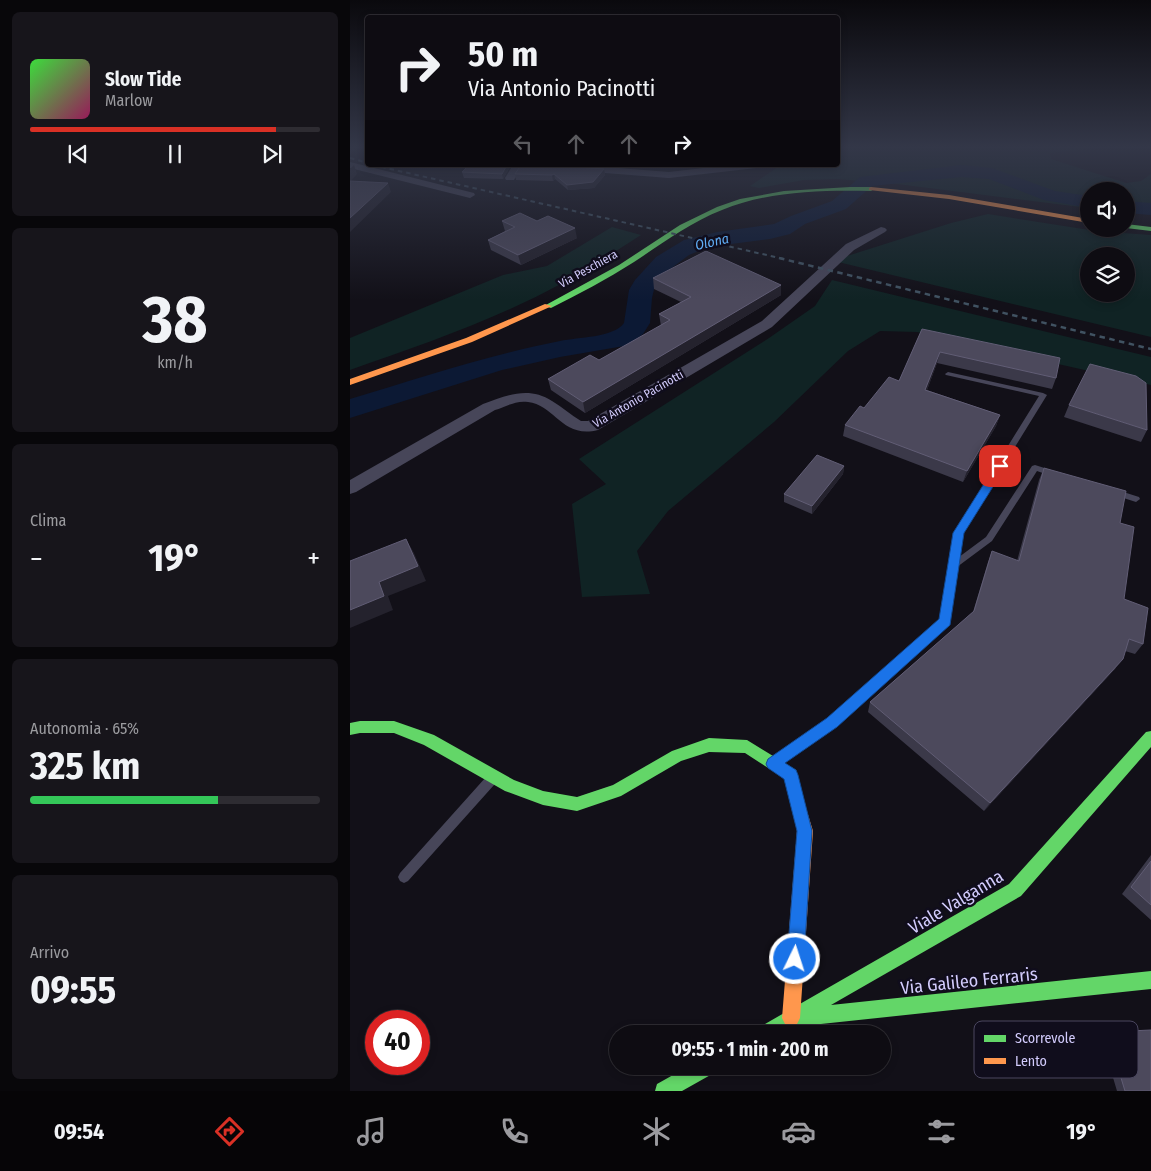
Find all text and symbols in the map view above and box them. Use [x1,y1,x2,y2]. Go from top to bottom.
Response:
text: 50 m [468,33,538,75]
icon: right [385,35,450,100]
text: Slow Tide [105,68,181,91]
text: Via Antonio Pacinotti [468,75,655,102]
text: Marlow [105,91,153,110]
icon: left [509,130,537,158]
icon: ahead [562,130,590,158]
icon: ahead [615,130,643,158]
icon: right [668,130,696,158]
icon: previous [64,140,92,168]
icon: pause [161,140,189,168]
icon: next [258,140,286,168]
map controls [1080,182,1135,302]
button: sound [1080,182,1135,237]
water label: Olona [693,230,731,254]
street label: Via Peschiera [556,247,620,291]
button: layers [1080,247,1135,302]
text: 38 [142,281,208,359]
text: km/h [157,353,193,372]
street label: Via Antonio Pacinotti [590,367,686,431]
pin [979,445,1021,487]
icon: arrive [986,452,1014,480]
text: Clima [30,511,66,530]
text: 19° [148,535,202,581]
text: − [30,542,43,575]
text: + [307,542,320,575]
text: Autonomia · 65% [30,719,139,738]
text: 325 km [30,743,140,789]
street label: Viale Valganna [905,865,1008,939]
position arrow [768,932,820,984]
text: Arrivo [30,943,69,962]
street label: Via Galileo Ferraris [899,963,1039,999]
text: 09:55 [30,967,116,1013]
speed limit sign: 40 [365,1010,430,1075]
legend [974,1021,1138,1078]
text: Scorrevole [1015,1030,1075,1047]
text: 09:55 · 1 min · 200 m [672,1038,828,1061]
text: Lento [1015,1053,1047,1070]
icon: directions [212,1114,247,1149]
icon: music [354,1114,389,1149]
icon: phone [497,1114,532,1149]
icon: climate [639,1114,674,1149]
icon: car [781,1114,816,1149]
icon: filters [924,1114,959,1149]
text: 09:54 [54,1118,104,1145]
text: 19° [1066,1118,1097,1145]

